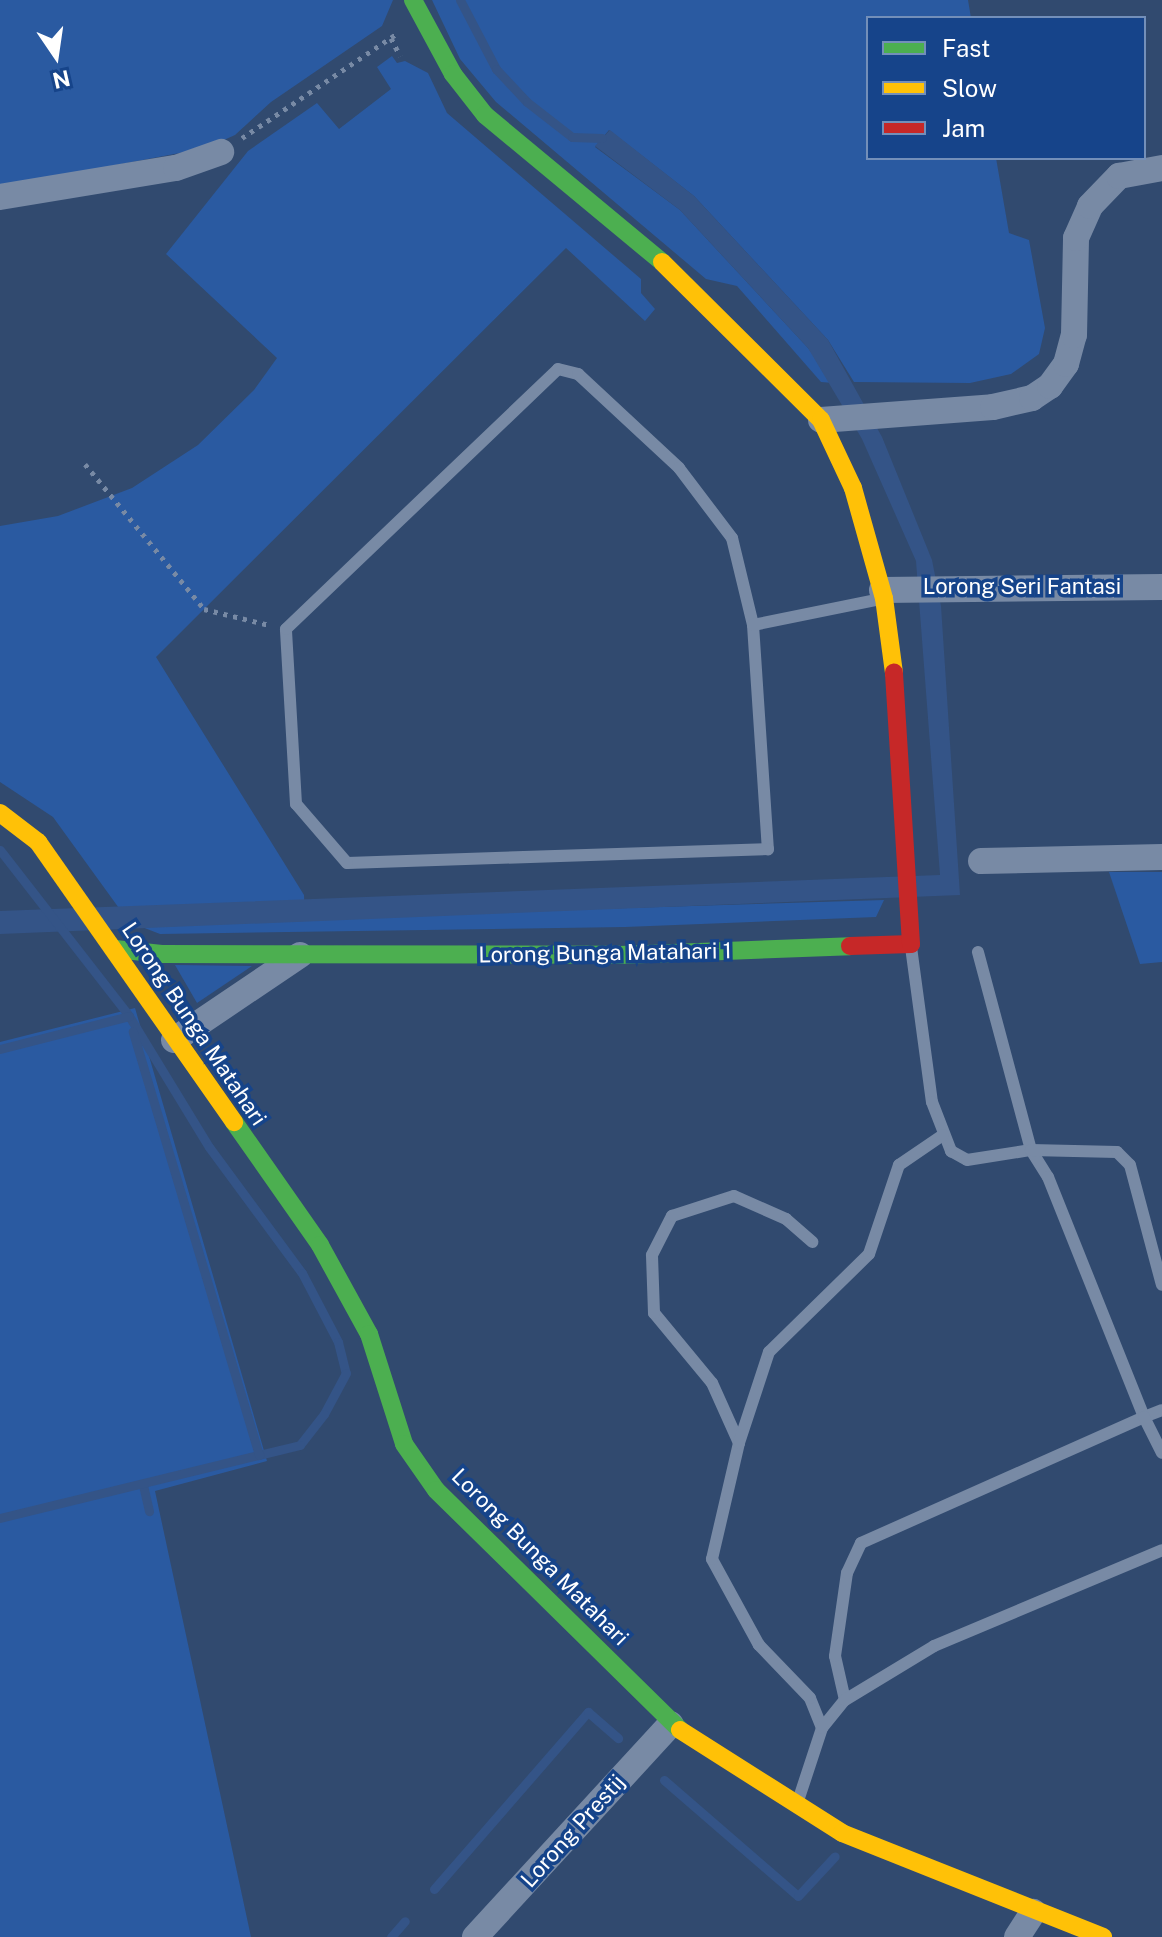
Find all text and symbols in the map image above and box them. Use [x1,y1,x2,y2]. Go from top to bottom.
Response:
north arrow [16,16,96,96]
legend [866,16,1146,160]
text: Fast [942,34,990,62]
text: N [50,65,73,94]
text: Slow [942,74,997,102]
text: Jam [942,114,985,142]
street label: Lorong Seri Fantasi [923,574,1121,600]
street label: Lorong Bunga Matahari [116,917,272,1131]
street label: Lorong Bunga Matahari 1 [478,938,732,968]
street label: Lorong Bunga Matahari [446,1463,634,1651]
street label: Lorong Prestij [515,1769,631,1893]

